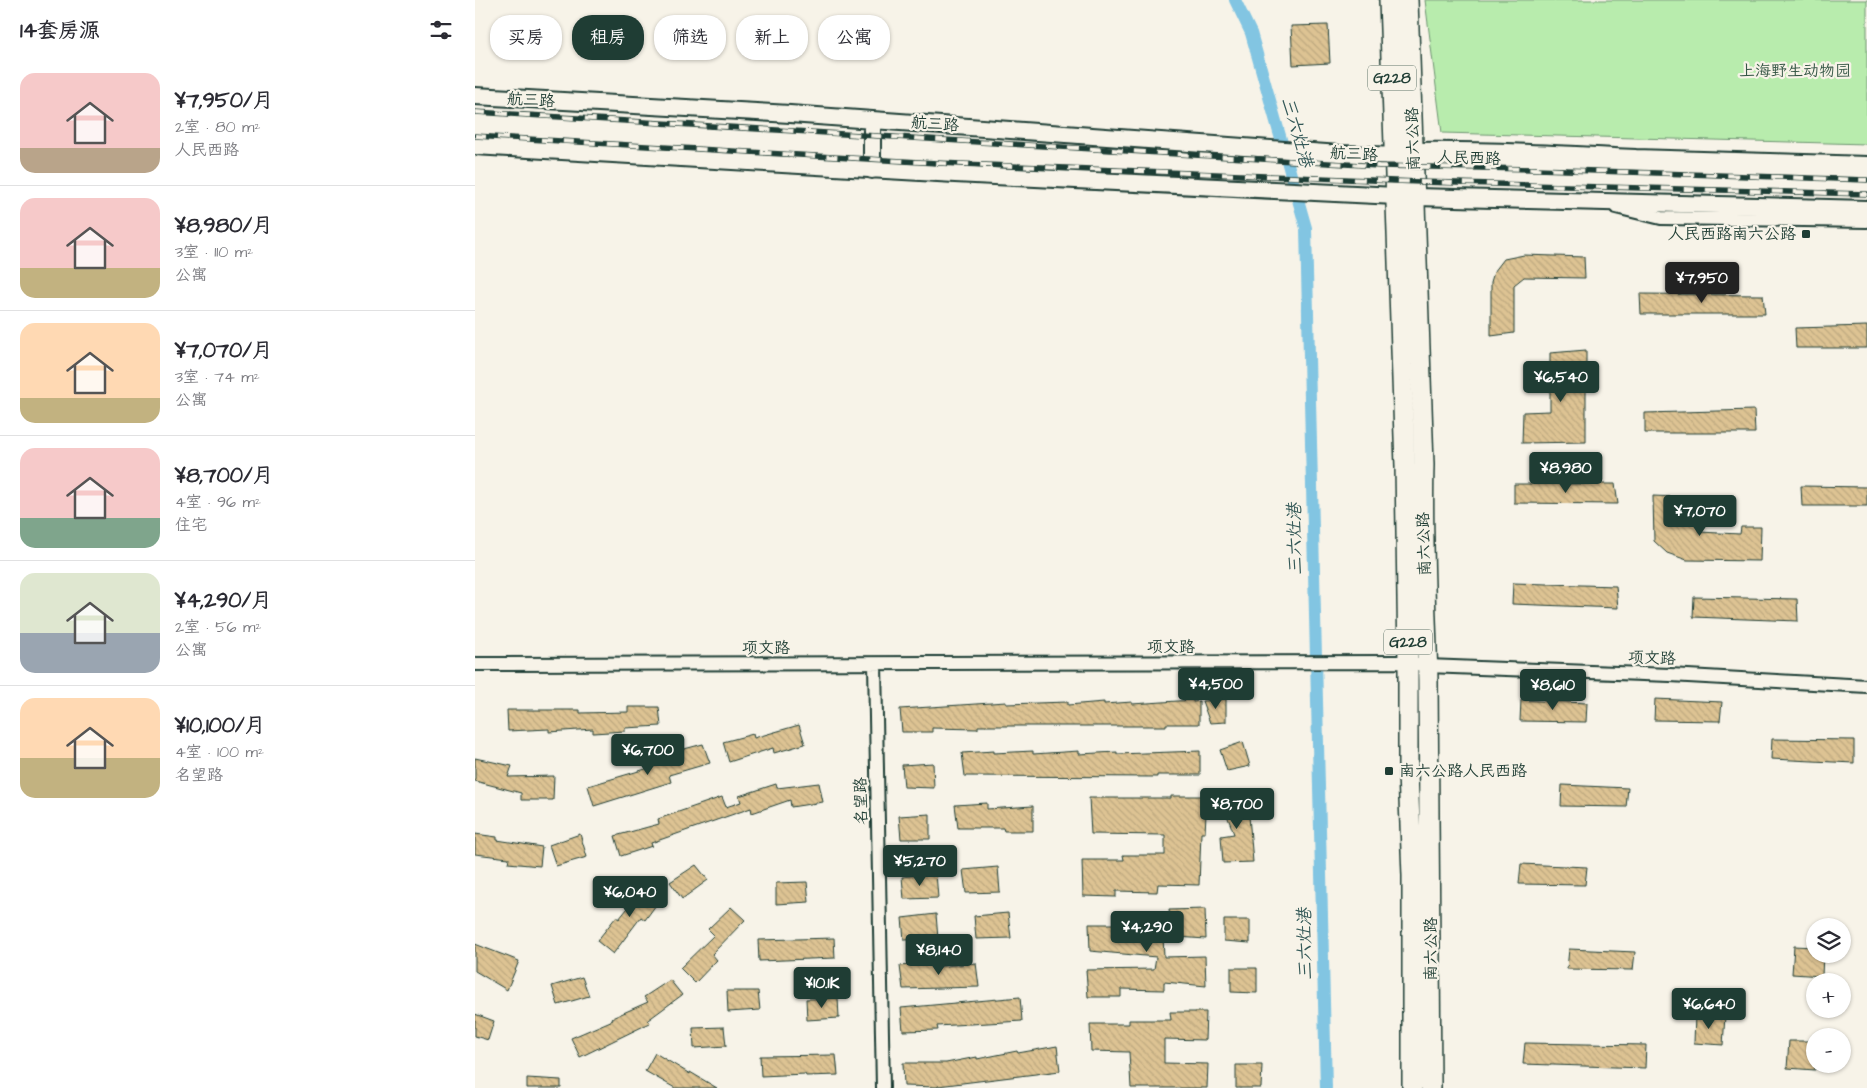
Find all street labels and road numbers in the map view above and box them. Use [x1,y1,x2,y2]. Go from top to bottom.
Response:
road number: G228 [1368,66,1416,90]
street label: 航三路 [506,88,556,112]
street label: 南六公路 [1401,107,1425,171]
street label: 航三路 [910,111,960,137]
street label: 航三路 [1329,142,1379,166]
street label: 人民西路 [1437,146,1501,170]
street label: 南六公路 [1412,512,1436,576]
road number: G228 [1384,630,1432,654]
street label: 项文路 [1147,636,1195,658]
street label: 项文路 [742,637,790,659]
street label: 项文路 [1628,646,1676,670]
street label: 名望路 [850,777,872,825]
street label: 南六公路 [1420,917,1442,981]

